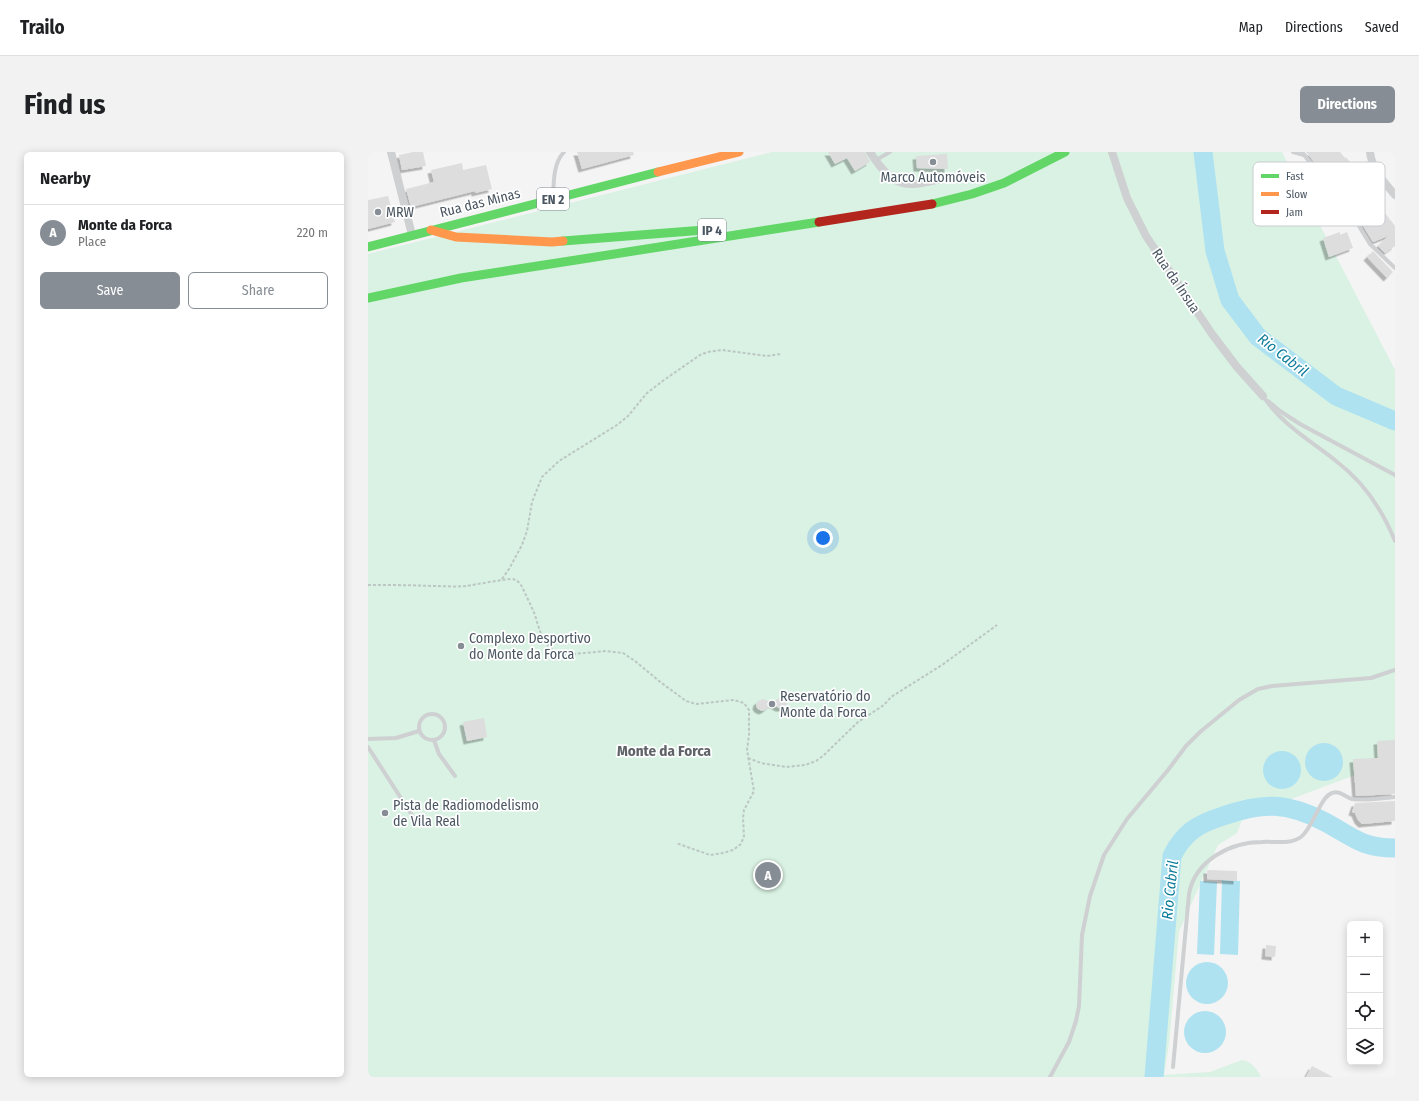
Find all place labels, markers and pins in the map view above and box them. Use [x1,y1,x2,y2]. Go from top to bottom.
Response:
marker: Marco Automóveis [928,157,938,167]
place label: Marco Automóveis [881,169,985,186]
place label: MRW [386,204,415,221]
marker: MRW [373,207,383,217]
place label: Complexo Desportivo do Monte da Forca [469,630,591,663]
marker: Complexo Desportivo do Monte da Forca [456,641,466,651]
place label: Reservatório do Monte da Forca [780,688,871,721]
marker: Reservatório do Monte da Forca [767,699,777,709]
place label: Pista de Radiomodelismo de Vila Real [393,797,539,830]
marker: Pista de Radiomodelismo de Vila Real [380,808,390,818]
pin: A [755,860,781,890]

